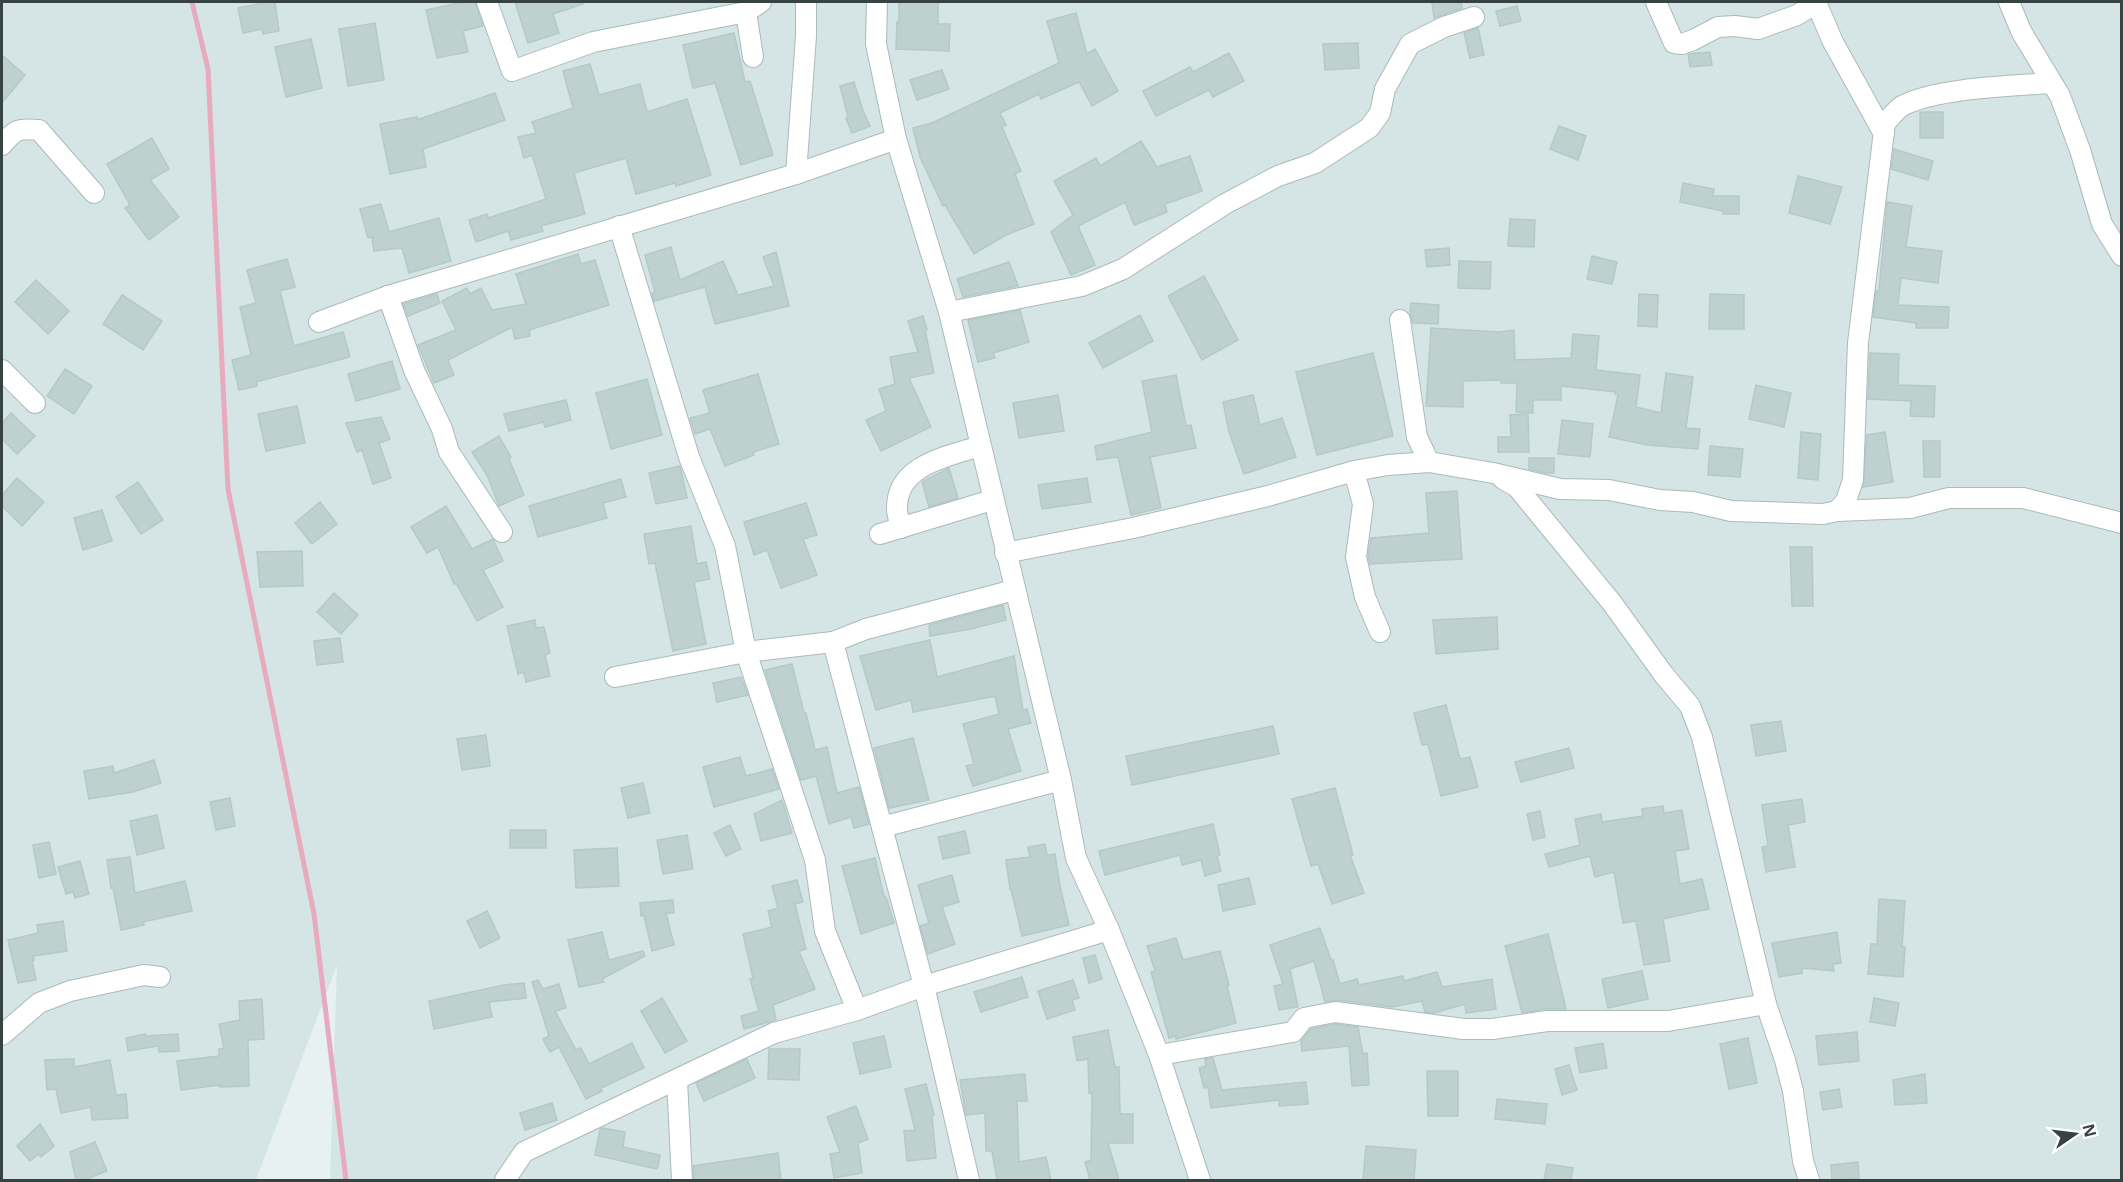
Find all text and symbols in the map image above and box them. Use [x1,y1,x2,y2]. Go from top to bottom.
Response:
north arrow [2045,1104,2105,1164]
text: N [2077,1121,2102,1139]

